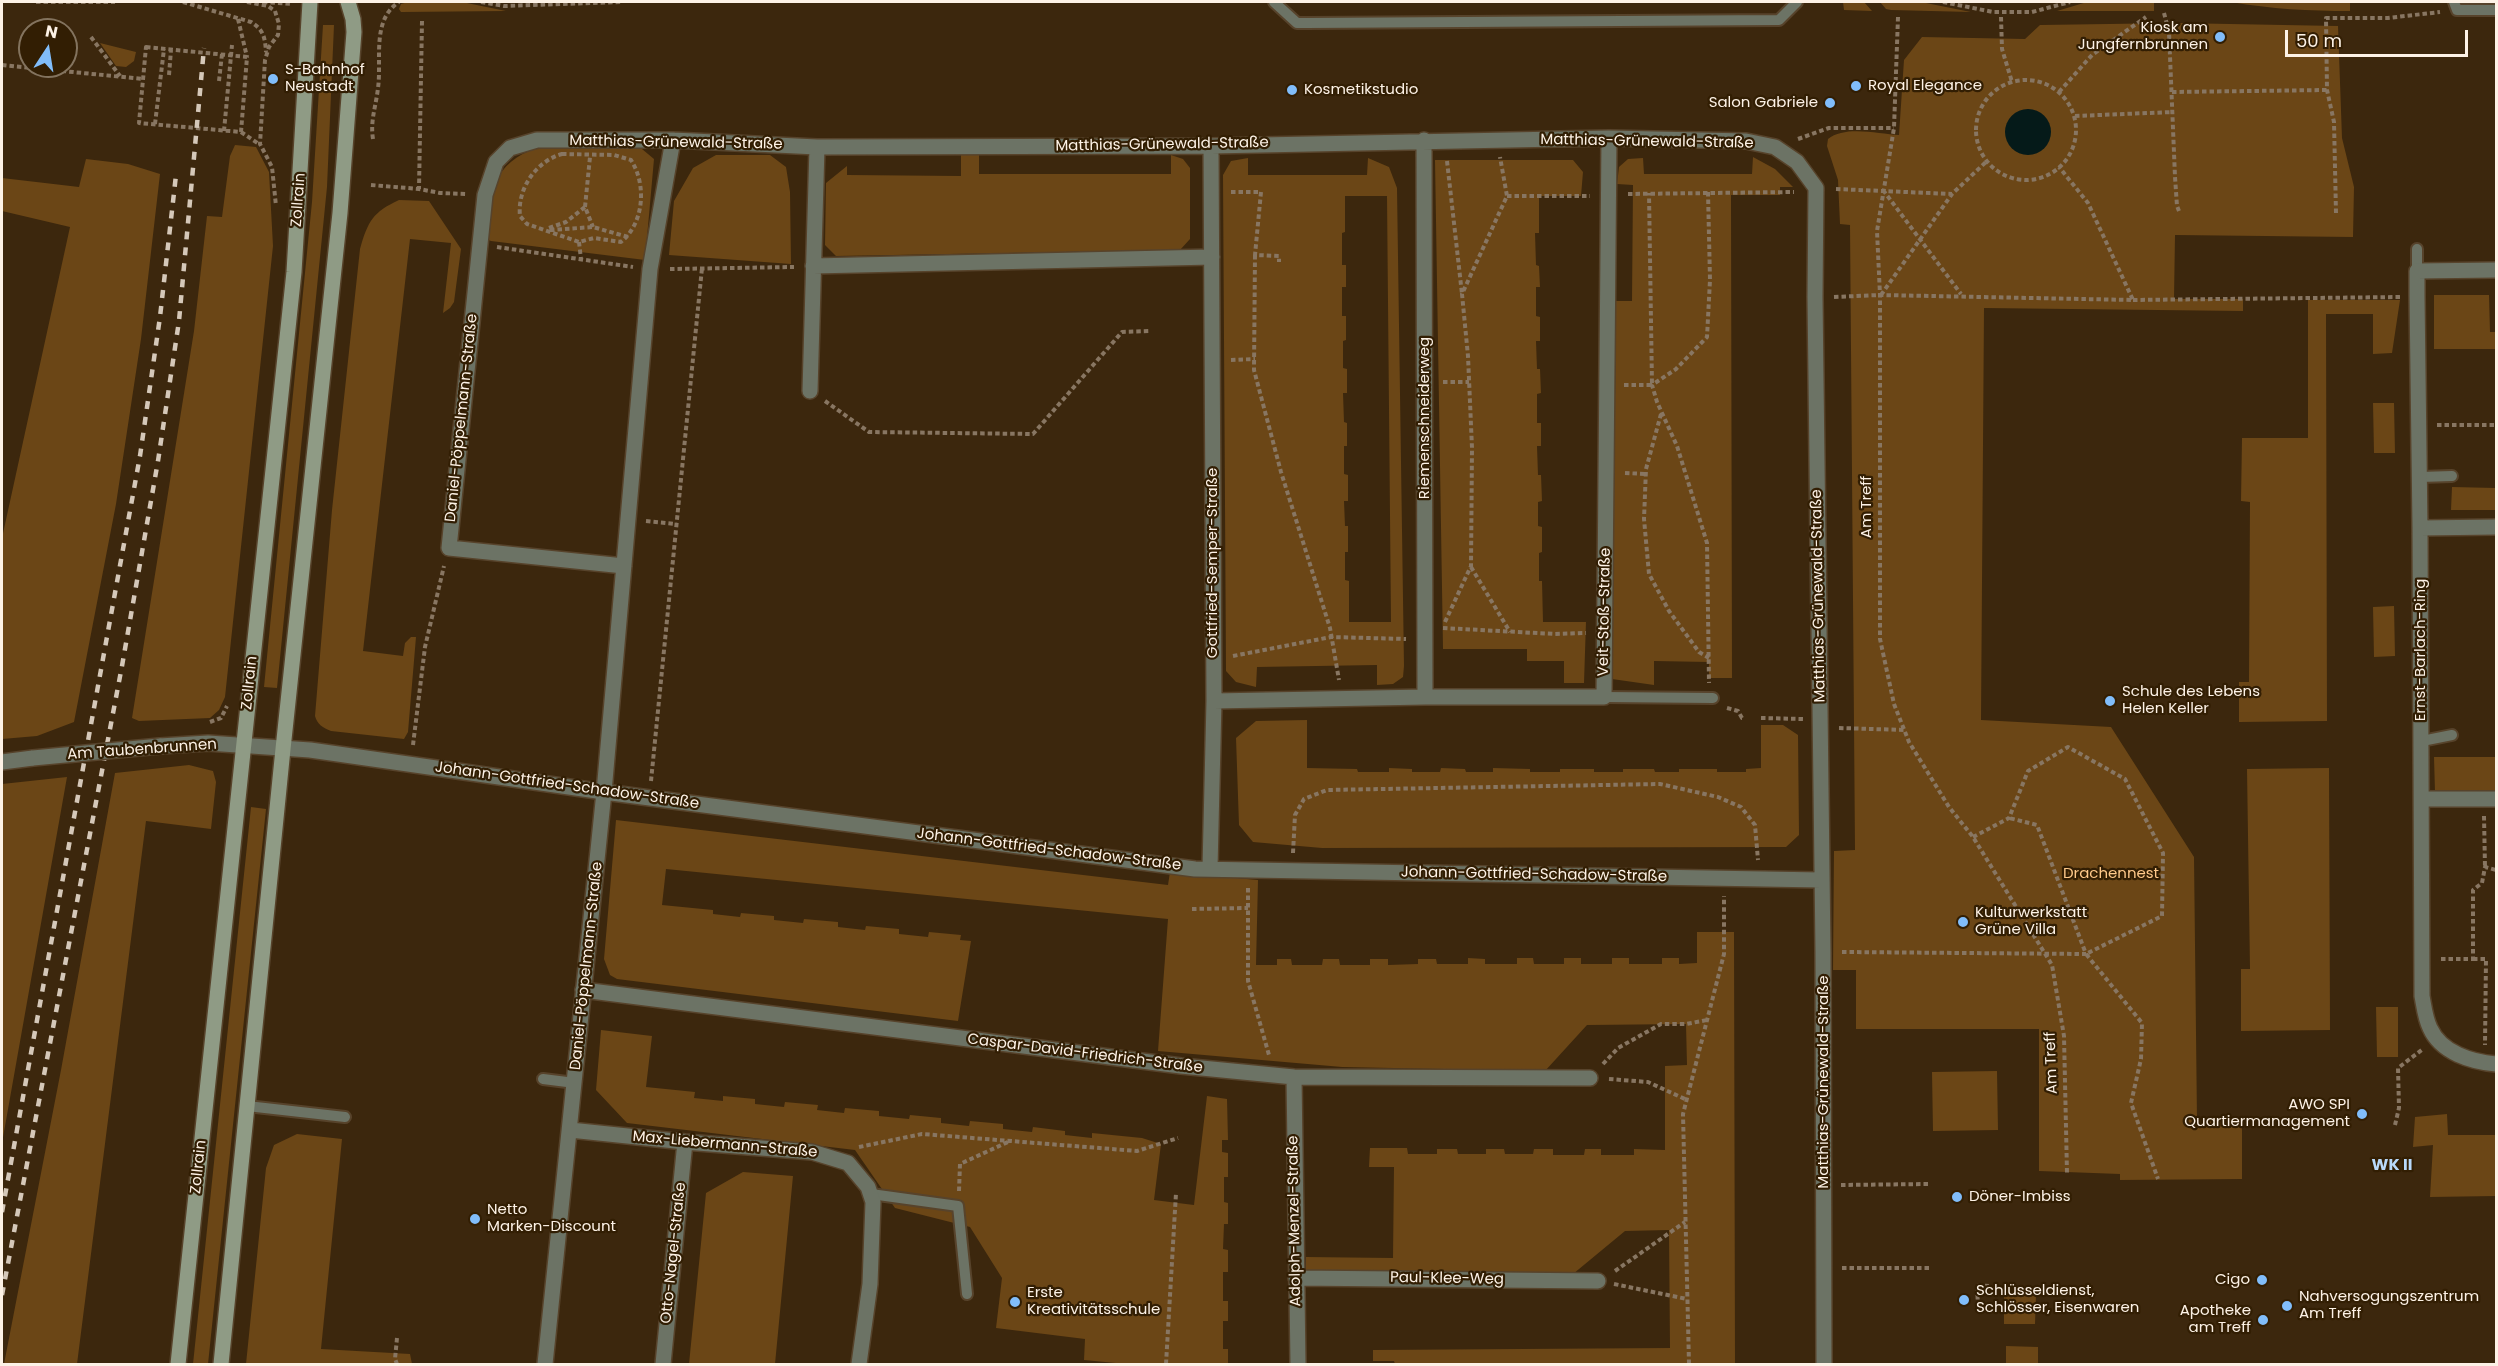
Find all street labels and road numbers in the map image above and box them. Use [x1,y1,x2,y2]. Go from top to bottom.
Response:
street label: Matthias-Grünewald-Straße [1540,131,1754,153]
street label: Matthias-Grünewald-Straße [569,132,783,154]
street label: Matthias-Grünewald-Straße [1055,134,1269,156]
street label: Zollrain [288,172,310,228]
street label: Daniel-Pöppelmann-Straße [442,313,482,523]
street label: Riemenschneiderweg [1416,337,1434,499]
street label: Gottfried-Semper-Straße [1204,468,1222,658]
street label: Am Treff [1858,476,1876,538]
street label: Matthias-Grünewald-Straße [1808,489,1830,703]
street label: Veit-Stoß-Straße [1595,547,1615,677]
street label: Ernst-Barlach-Ring [2412,579,2430,721]
street label: Zollrain [238,655,262,711]
street label: Am Taubenbrunnen [67,736,217,764]
street label: Johann-Gottfried-Schadow-Straße [434,759,700,813]
street label: Johann-Gottfried-Schadow-Straße [916,825,1182,875]
street label: Daniel-Pöppelmann-Straße [567,861,607,1071]
street label: Johann-Gottfried-Schadow-Straße [1401,864,1667,886]
street label: Matthias-Grünewald-Straße [1815,975,1833,1189]
street label: Caspar-David-Friedrich-Straße [966,1031,1204,1077]
street label: Am Treff [2042,1031,2062,1095]
street label: Max-Liebermann-Straße [632,1128,818,1162]
street label: Adolph-Menzel-Straße [1285,1135,1305,1307]
street label: Zollrain [187,1139,211,1195]
street label: Otto-Nagel-Straße [658,1181,690,1325]
street label: Paul-Klee-Weg [1390,1269,1504,1289]

